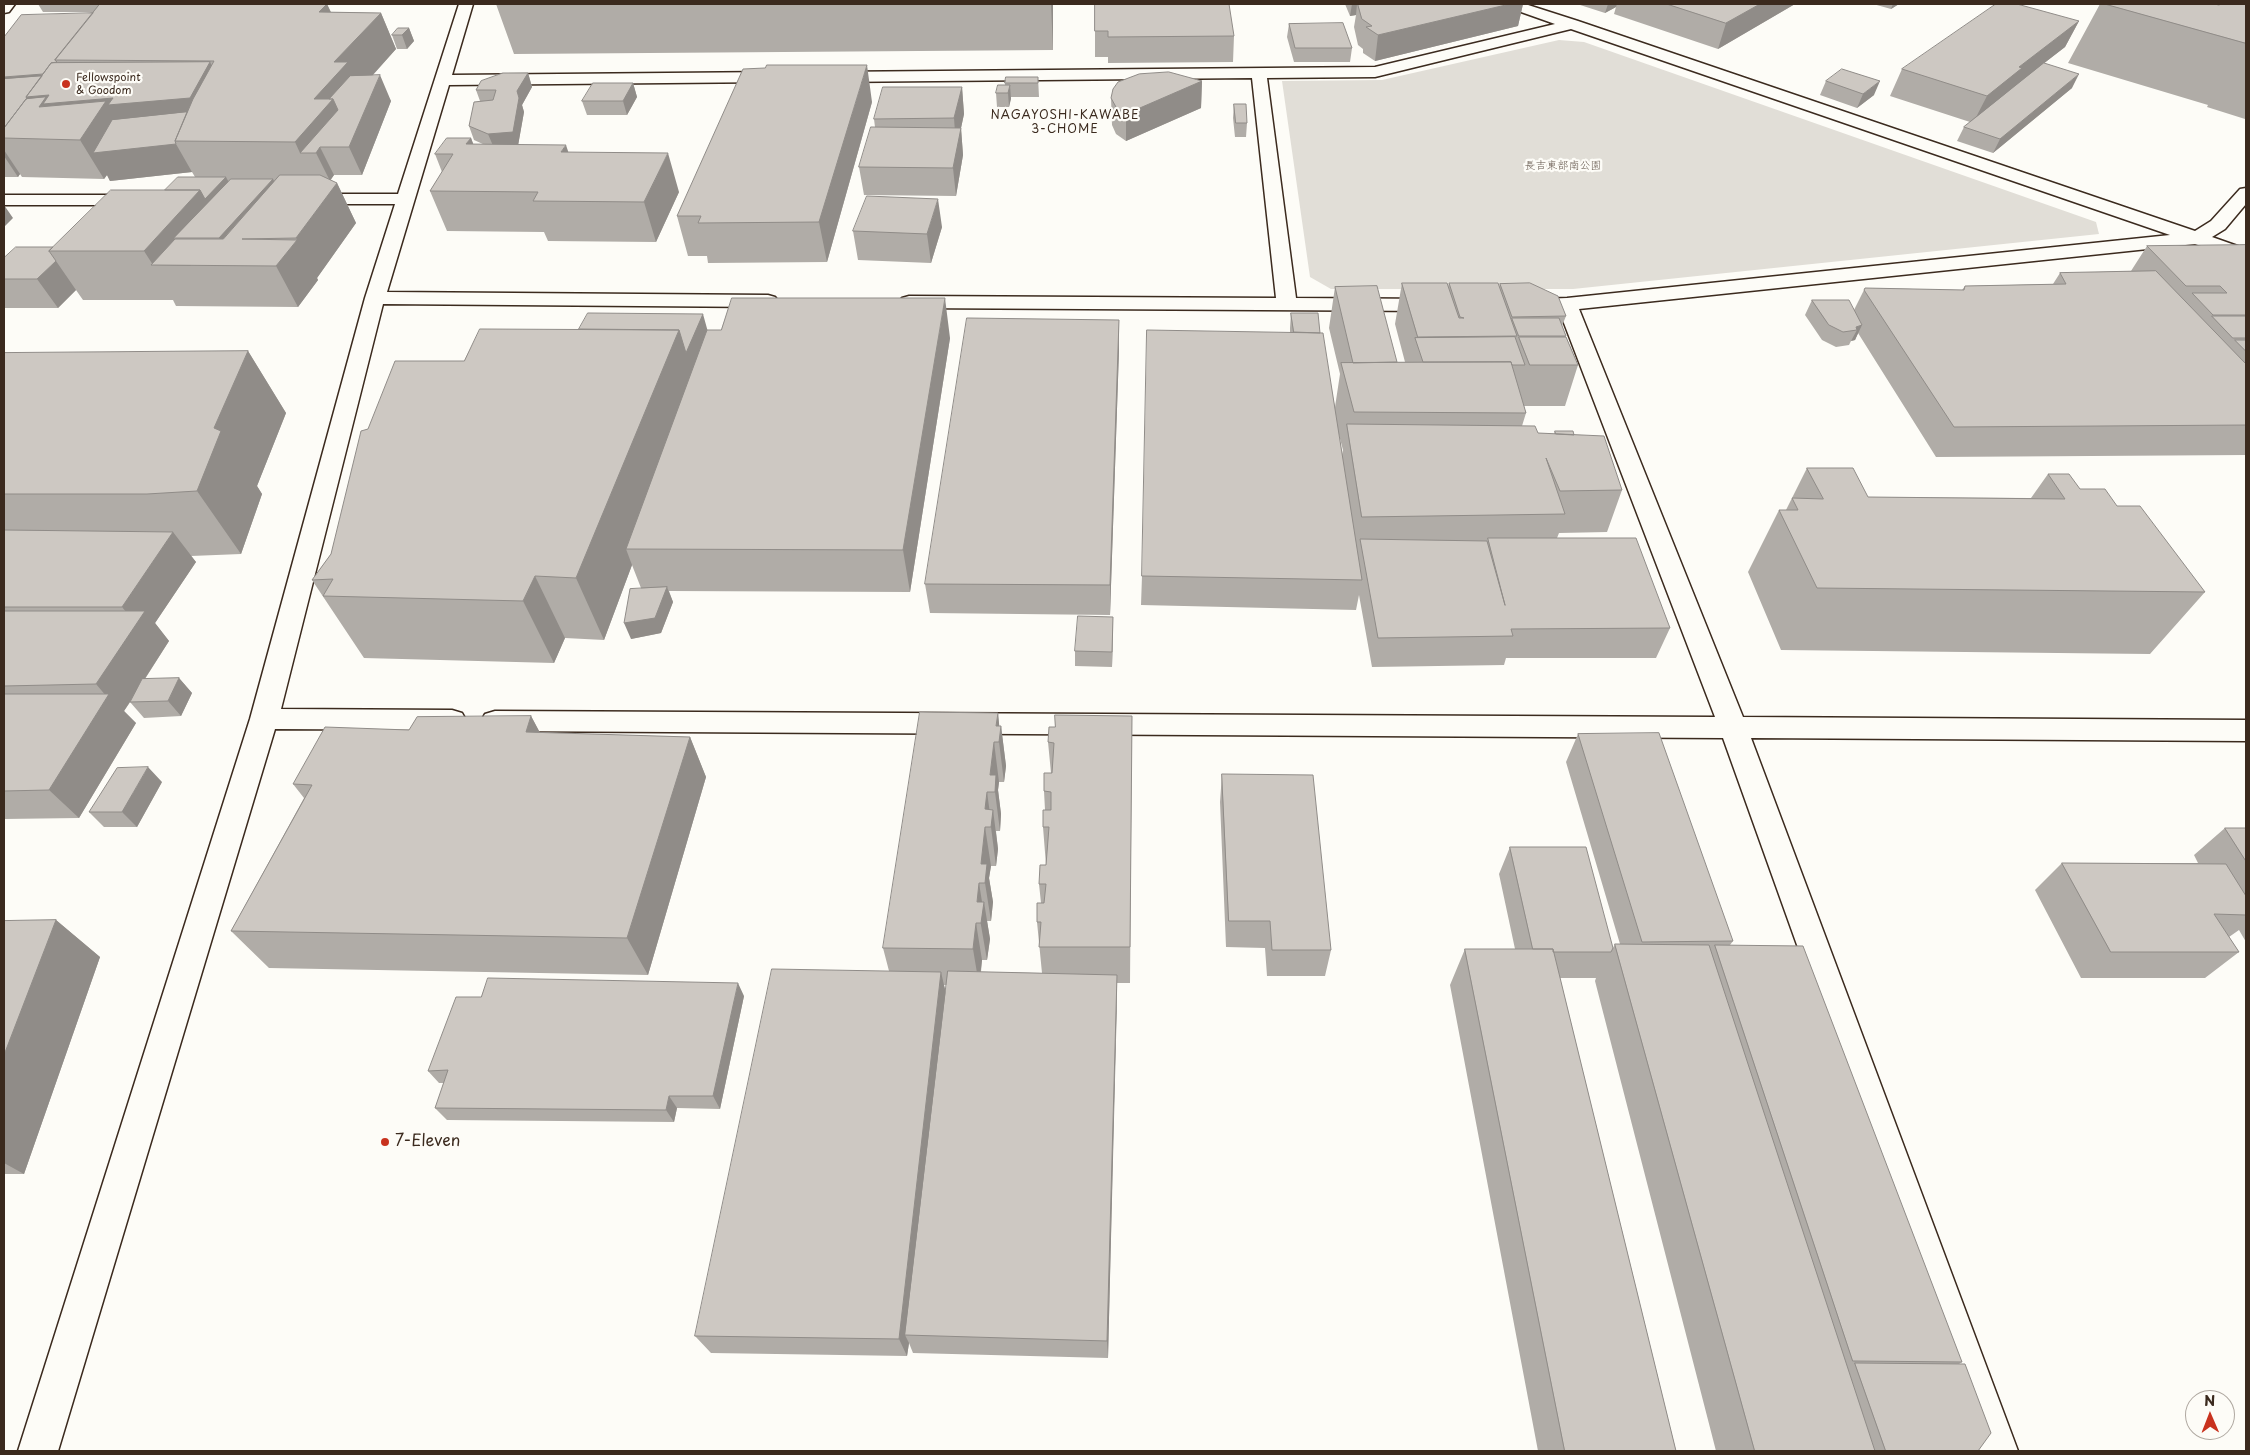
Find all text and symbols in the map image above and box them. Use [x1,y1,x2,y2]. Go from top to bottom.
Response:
place label: Fellowspoint & Goodom [76,71,141,97]
marker: Fellowspoint & Goodom [60,78,72,90]
district label: NAGAYOSHI-KAWABE 3-CHOME [988,109,1142,137]
park label: 長吉東部南公園 [1525,159,1601,173]
place label: 7-Eleven [395,1132,460,1152]
marker: 7-Eleven [379,1136,391,1148]
north arrow [2185,1390,2235,1440]
text: N [2204,1390,2215,1411]

